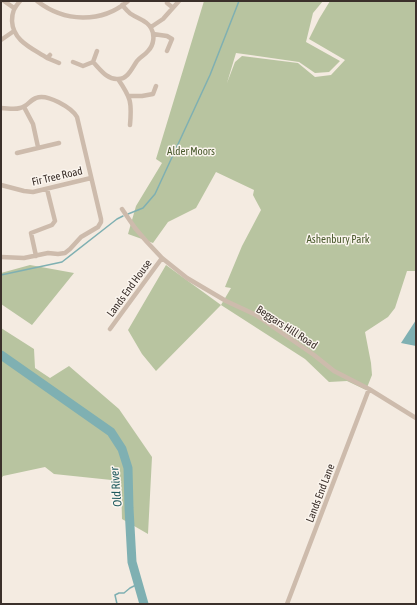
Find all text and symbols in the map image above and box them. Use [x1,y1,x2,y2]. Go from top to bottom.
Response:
park label: Alder Moors [167,145,215,157]
street label: Fir Tree Road [31,164,83,188]
park label: Ashenbury Park [306,233,370,245]
street label: Lands End House [104,257,154,319]
street label: Beggars Hill Road [254,303,320,351]
street label: Lands End Lane [303,462,337,524]
water label: Old River [107,466,125,507]

